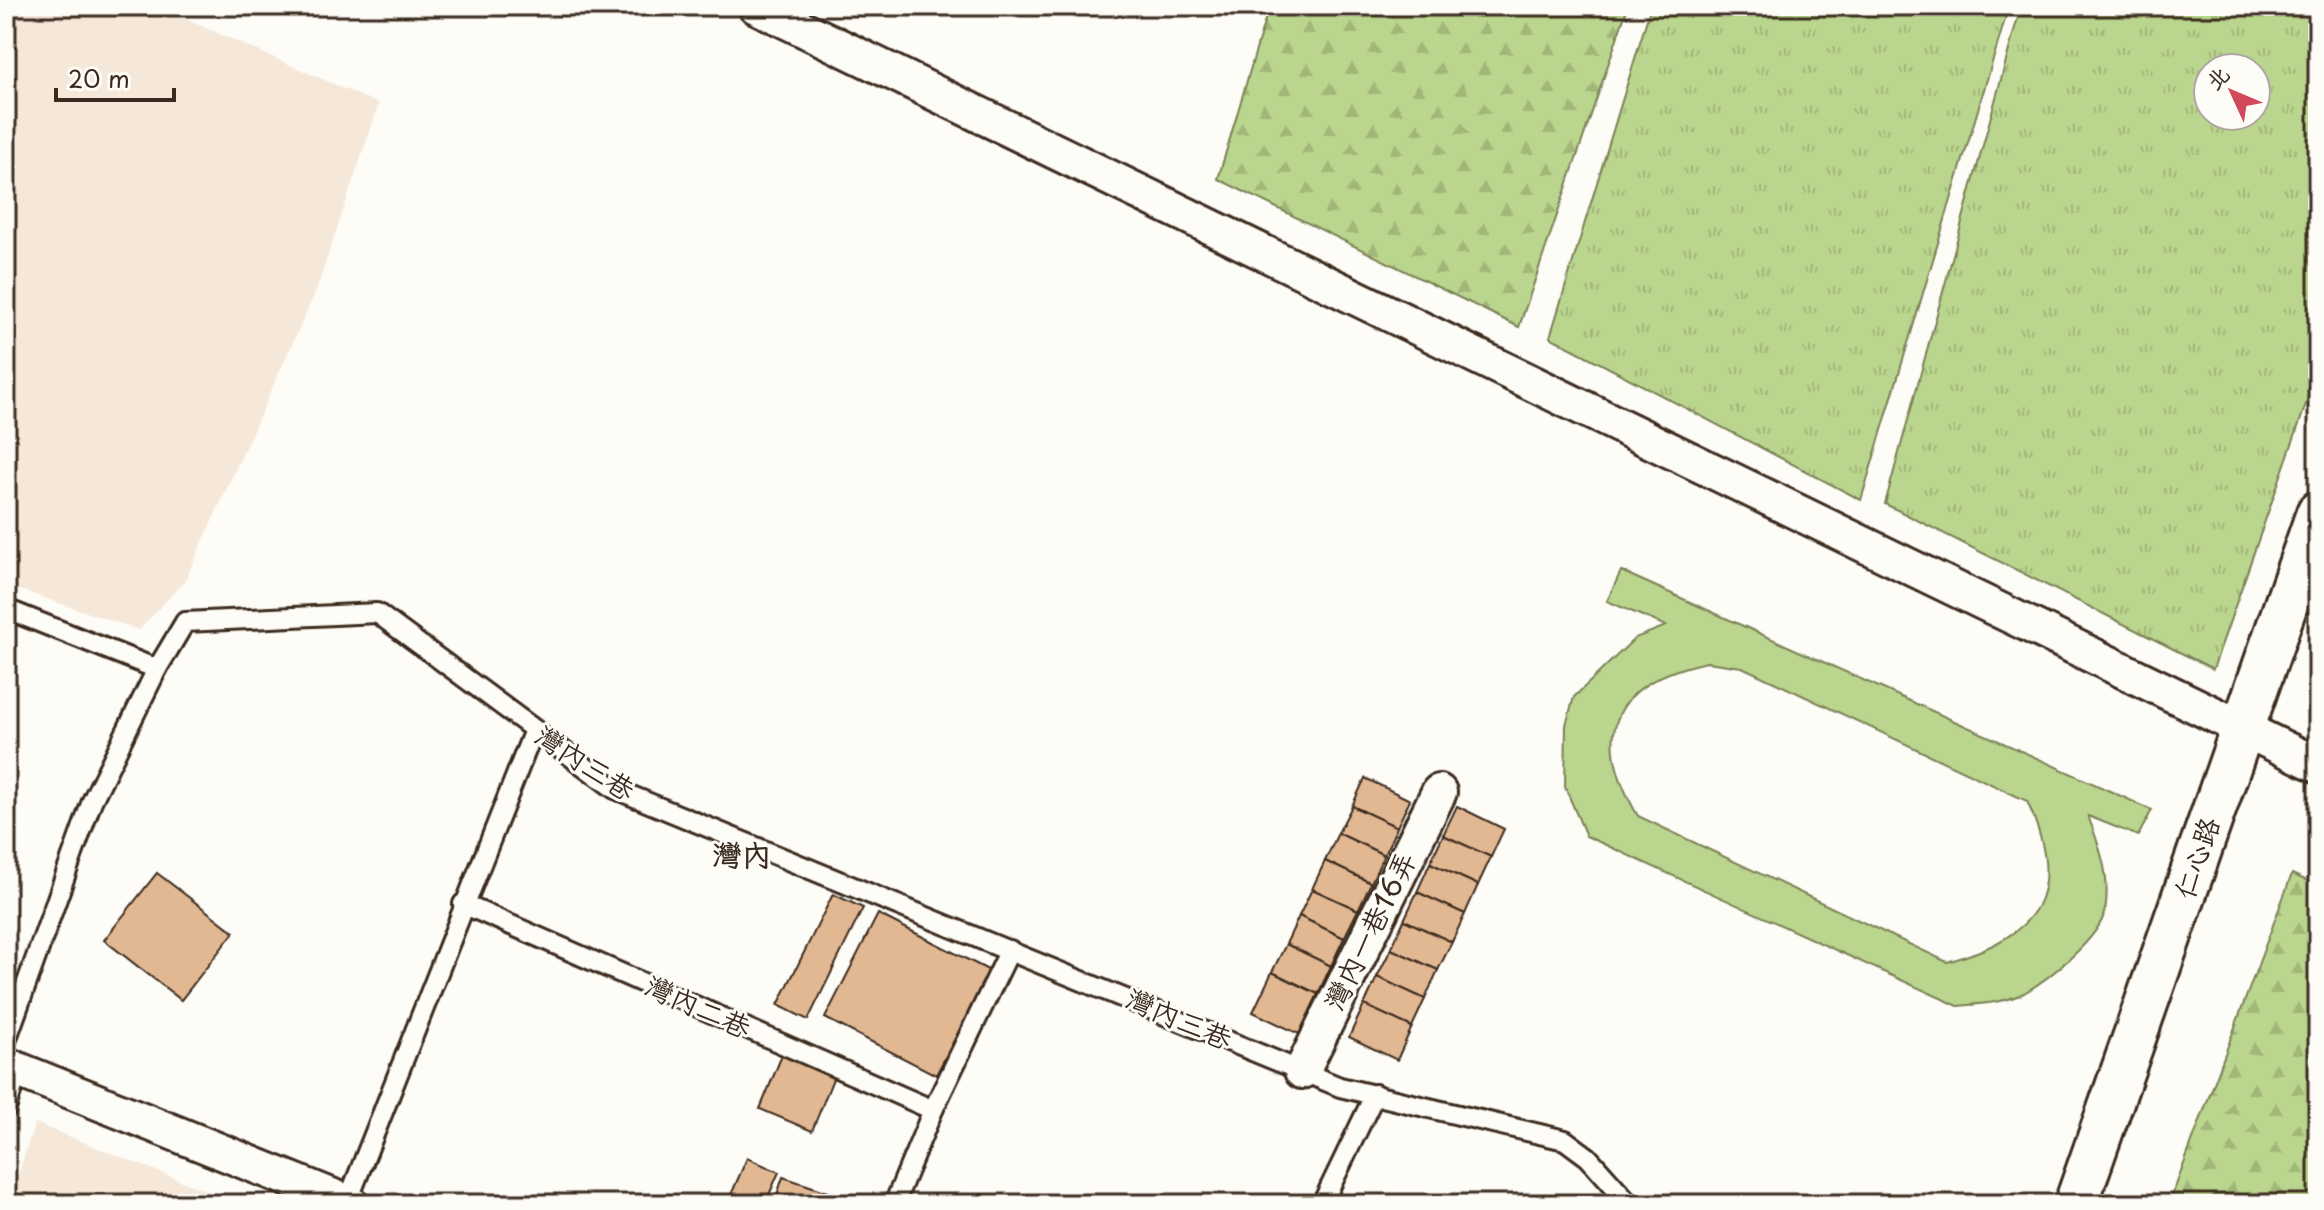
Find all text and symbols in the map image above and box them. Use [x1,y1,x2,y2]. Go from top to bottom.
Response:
scale bar [56,52,174,102]
north arrow [2192,52,2272,132]
text: 北 [2197,58,2236,96]
text: 20 m [68,60,130,96]
street label: 灣內三巷 [527,713,645,811]
street label: 仁心路 [2162,811,2230,904]
district label: 灣内 [712,831,772,876]
street label: 灣內一巷16弄 [1312,844,1426,1017]
street label: 灣內二巷 [639,963,759,1048]
street label: 灣內三巷 [1120,976,1240,1060]

